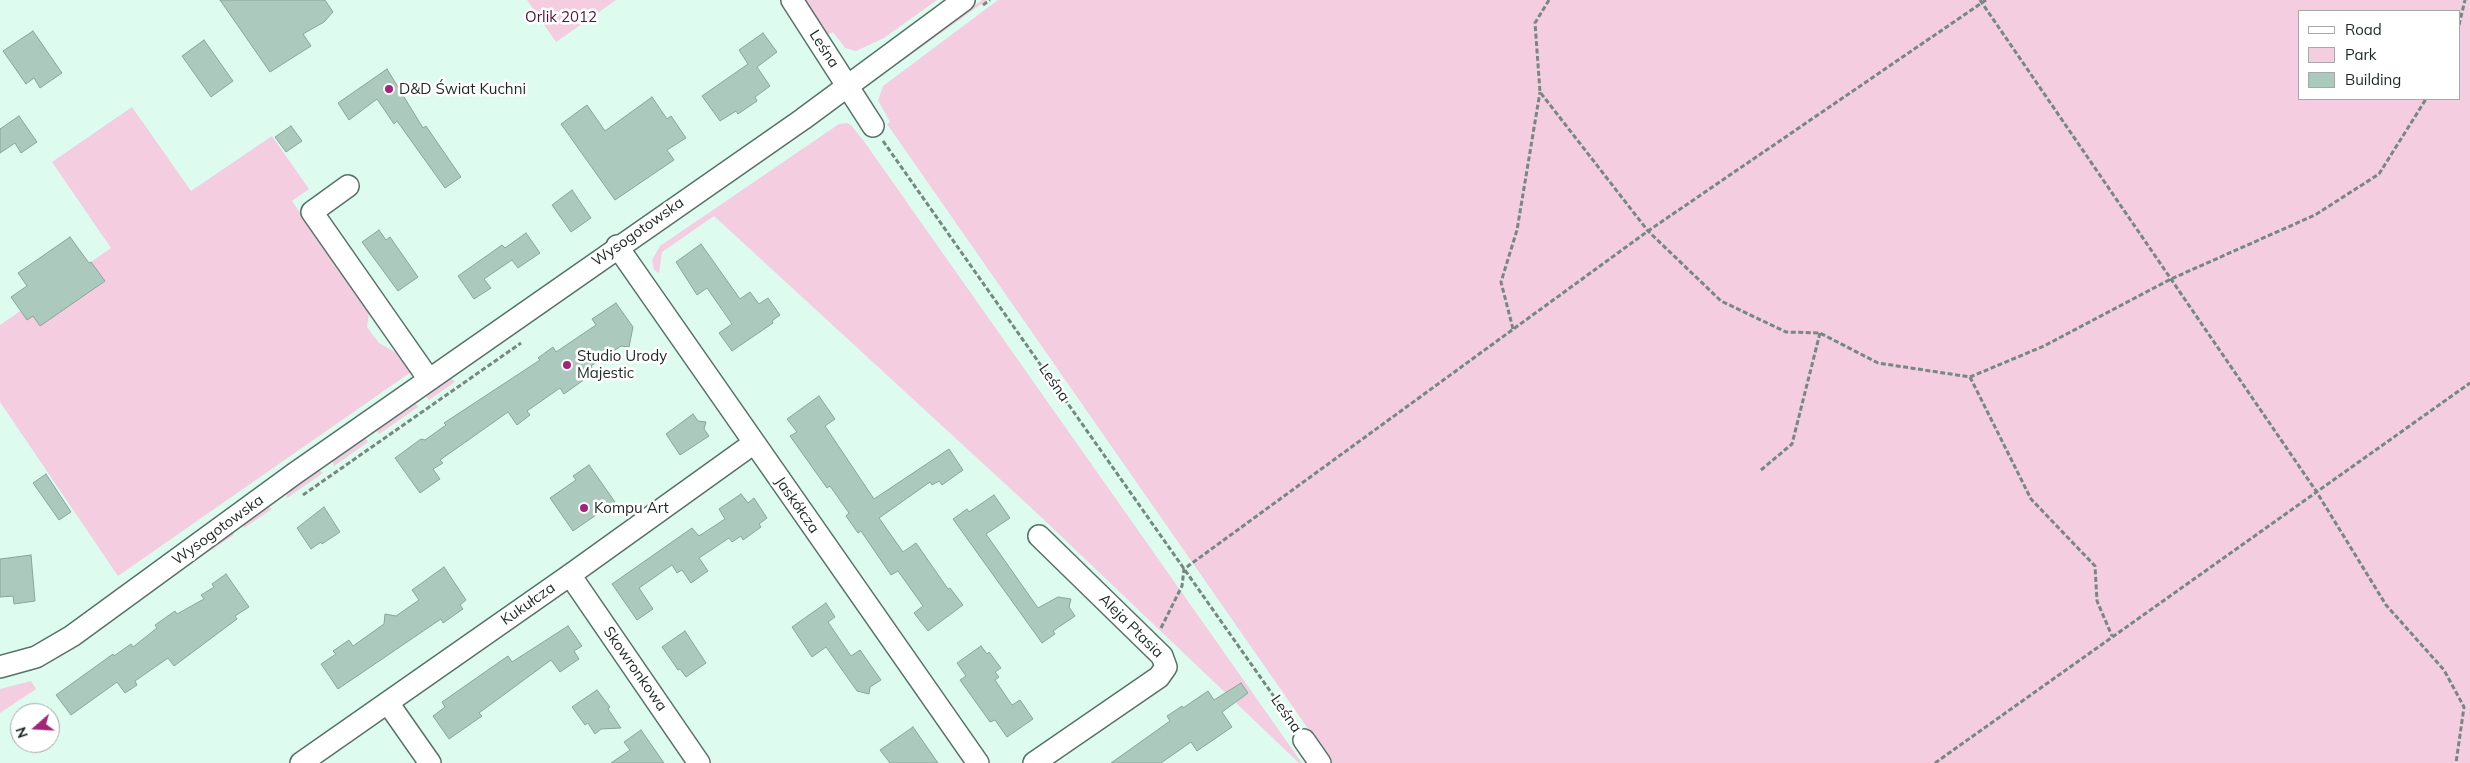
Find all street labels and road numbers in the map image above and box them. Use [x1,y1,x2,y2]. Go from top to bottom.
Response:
street label: Leśna [805,27,843,71]
street label: Wysogotowska [589,194,687,270]
street label: Leśna [1035,361,1073,405]
street label: Jaskółcza [771,473,823,537]
street label: Wysogotowska [169,491,267,569]
street label: Kukułcza [497,579,559,629]
street label: Aleja Ptasia [1095,590,1167,662]
street label: Skowronkowa [599,623,671,715]
street label: Leśna [1267,692,1305,736]

